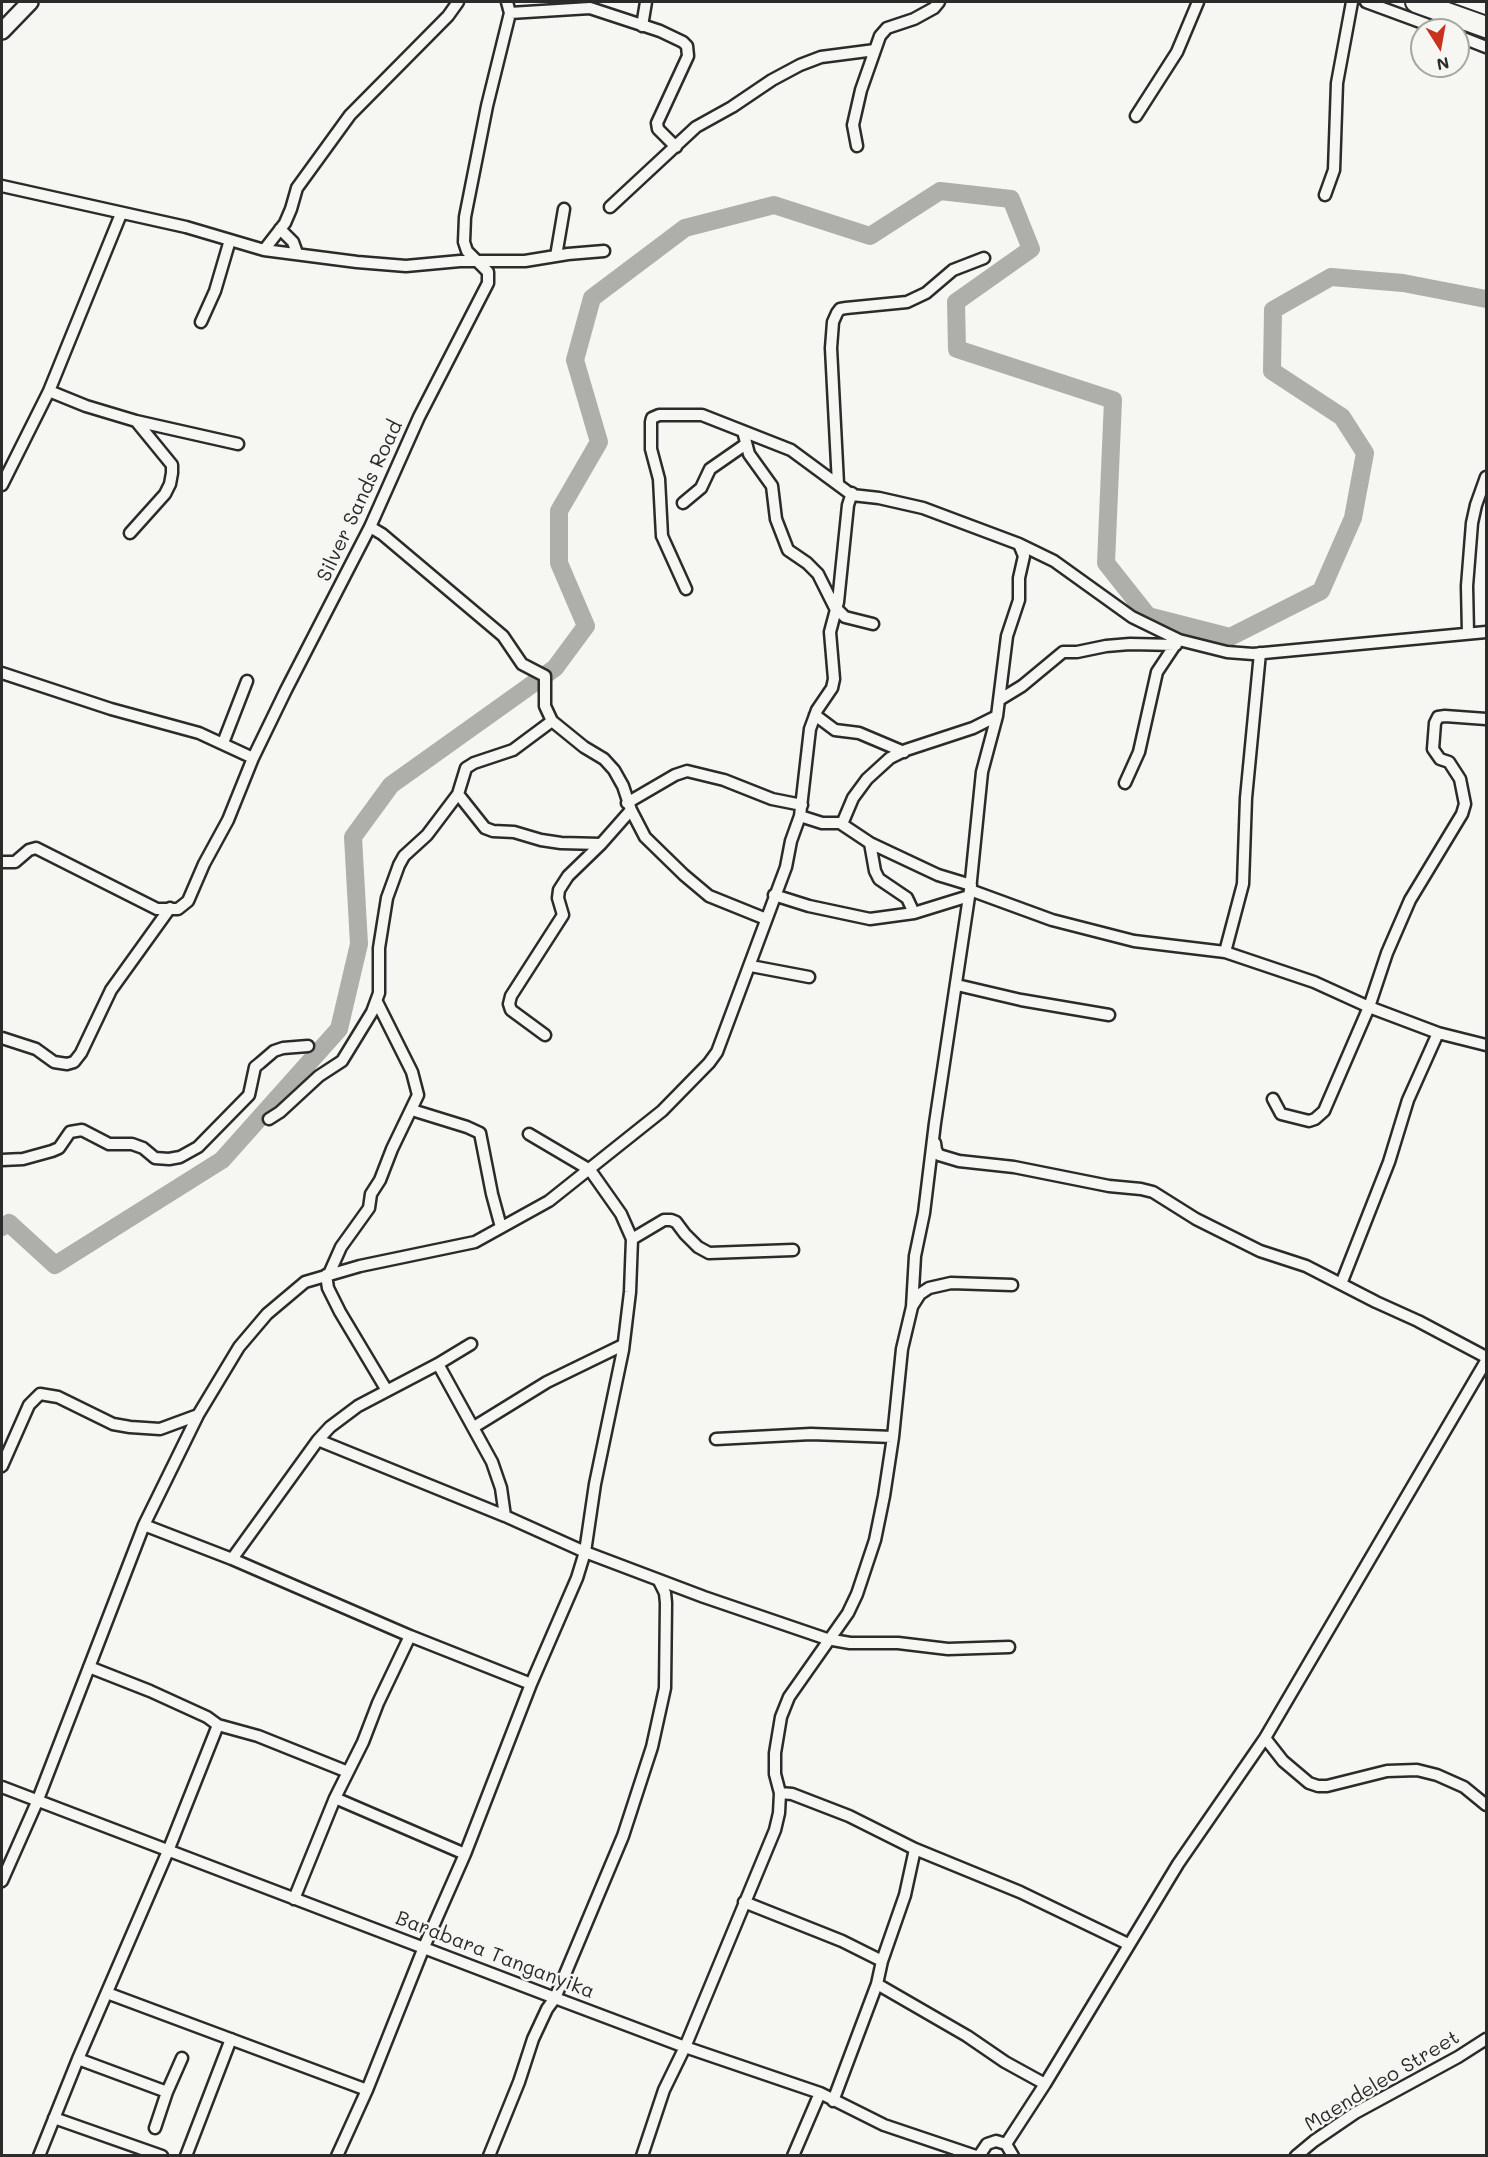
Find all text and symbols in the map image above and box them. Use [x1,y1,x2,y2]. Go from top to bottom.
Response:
north arrow [1410,18,1470,78]
text: N [1435,53,1451,76]
street label: Silver Sands Road [312,417,408,585]
street label: Barabara Tanganyika [392,1906,598,2004]
street label: Maendeleo Street [1300,2025,1464,2137]

